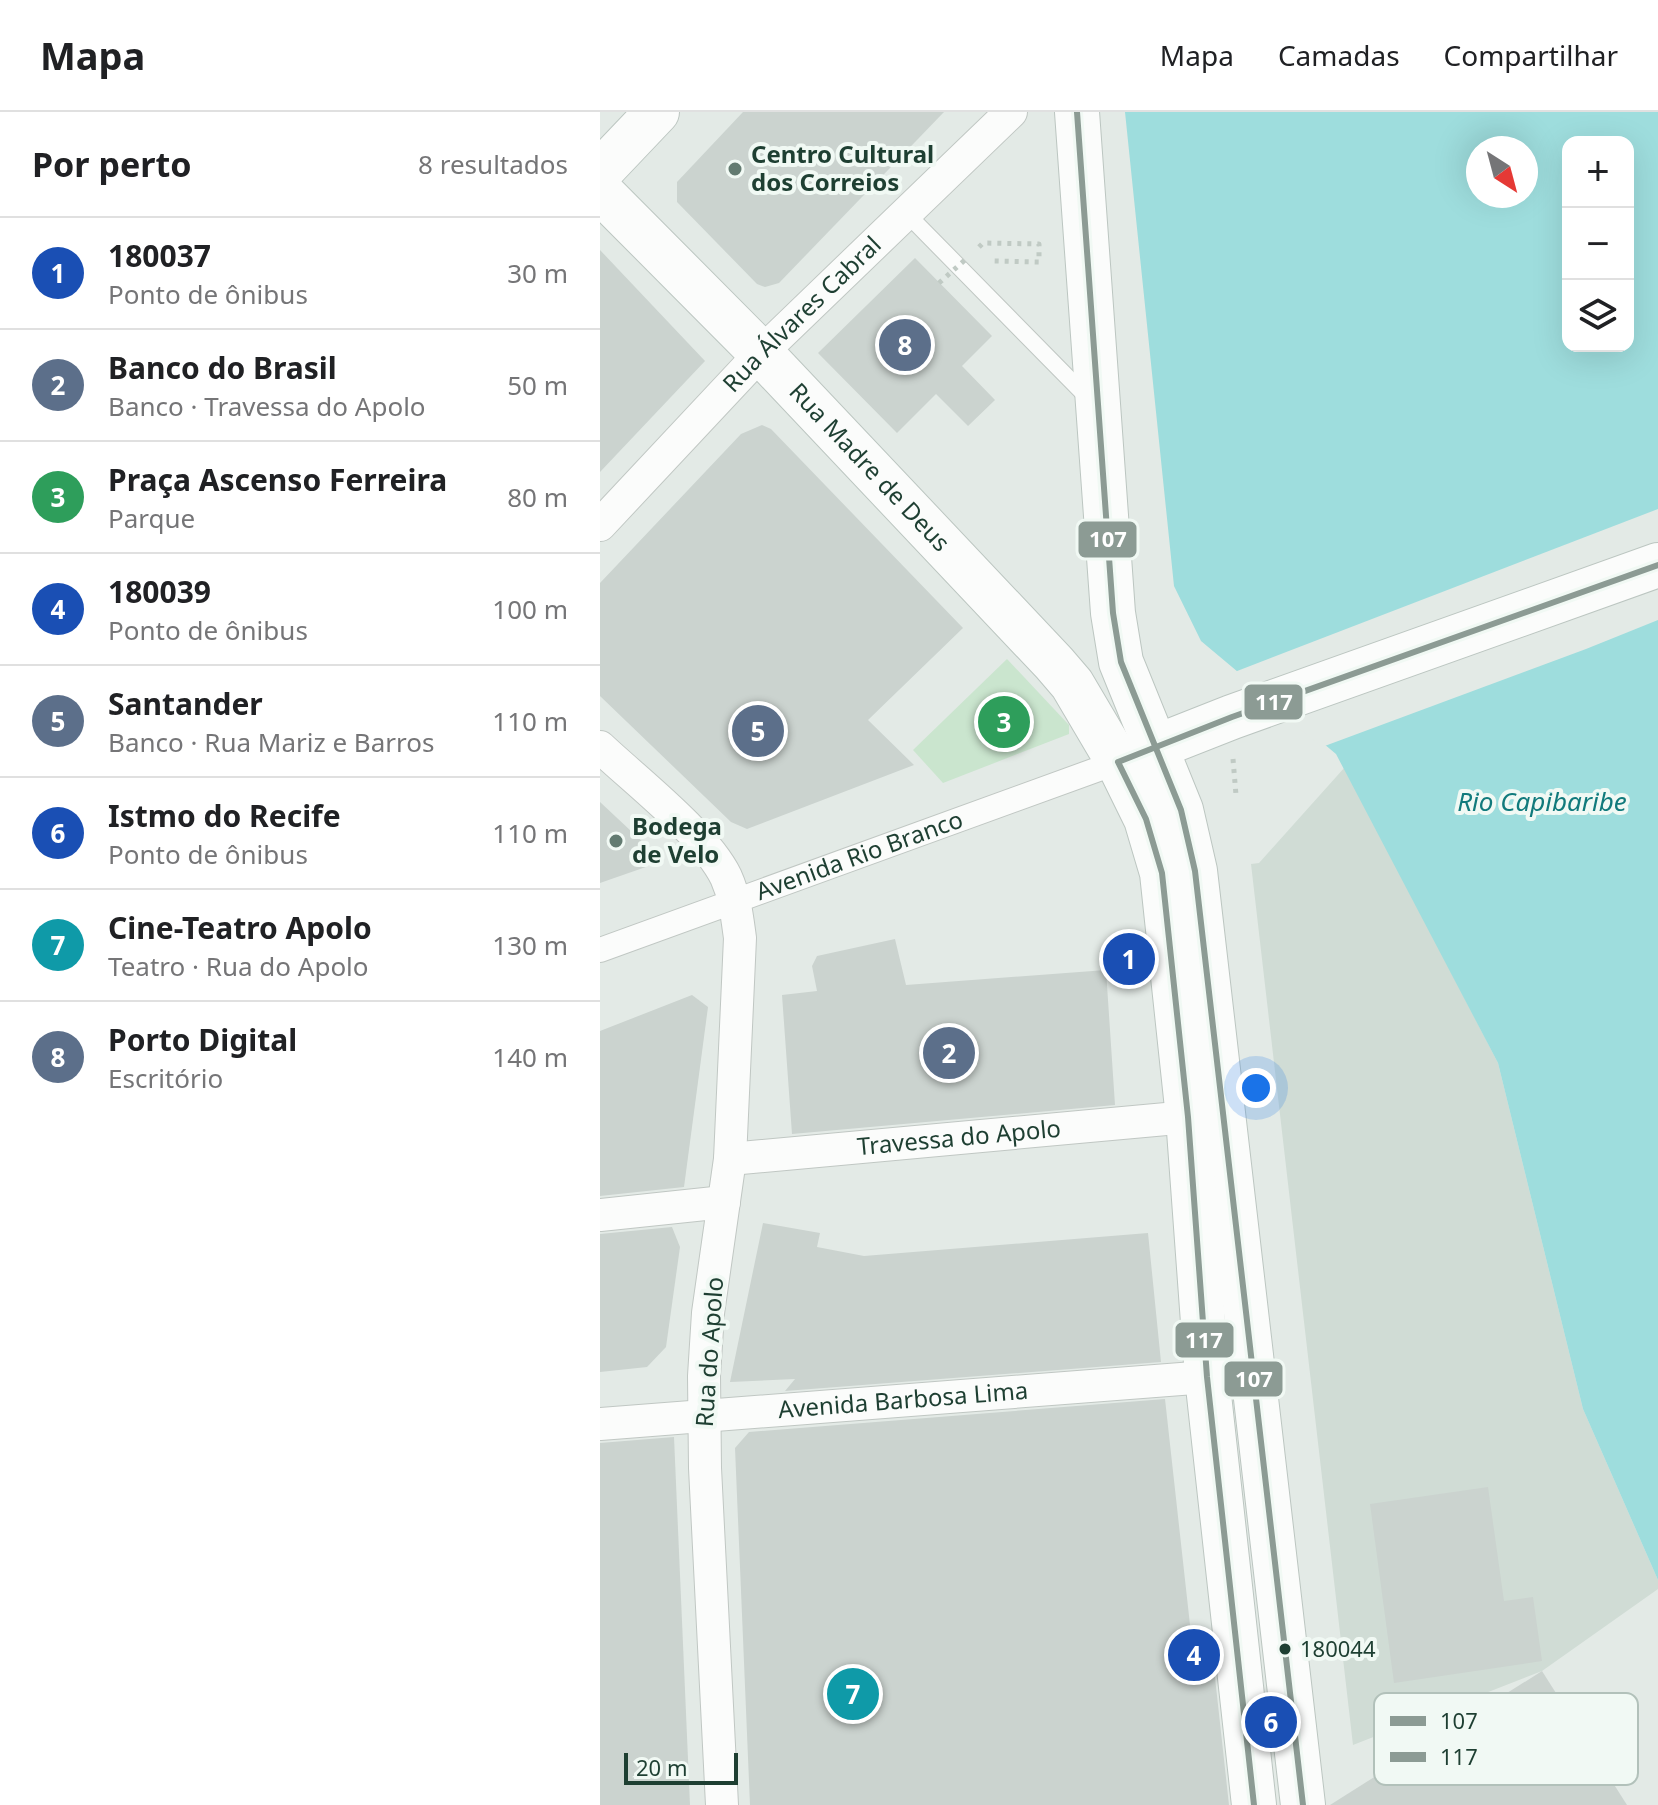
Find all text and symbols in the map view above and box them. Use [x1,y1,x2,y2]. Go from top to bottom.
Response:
text: Mapa [40,29,145,81]
text: Mapa [1160,36,1234,74]
text: Camadas [1278,36,1400,74]
text: Compartilhar [1444,36,1618,74]
north arrow [1466,136,1538,208]
map controls [1562,136,1634,352]
button: + [1562,136,1634,208]
place label: Centro Cultural dos Correios [751,137,934,198]
text: Por perto [32,141,191,187]
text: 8 resultados [418,146,568,182]
marker: Centro Cultural dos Correios [726,160,744,178]
button: − [1562,208,1634,280]
street label: Rua Álvares Cabral [715,228,888,399]
text: 180037 [108,235,211,276]
text: 1 [51,255,65,291]
text: 30 m [507,255,568,291]
text: Ponto de ônibus [108,276,308,312]
button: layers [1562,280,1634,352]
pin: 8 [879,315,931,375]
text: Banco do Brasil [108,347,337,388]
text: 2 [51,367,65,403]
text: 50 m [507,367,568,403]
street label: Rua Madre de Deus [783,375,958,558]
text: Banco · Travessa do Apolo [108,388,426,424]
text: Praça Ascenso Ferreira [108,459,447,500]
text: 3 [51,479,65,515]
text: 80 m [507,479,568,515]
text: Parque [108,500,195,536]
line badge: 107 [1077,520,1138,559]
text: 107 [1089,523,1127,553]
text: 180039 [108,571,211,612]
text: 4 [51,591,65,627]
text: 100 m [492,591,568,627]
text: Ponto de ônibus [108,612,308,648]
text: Santander [108,683,263,724]
line badge: 117 [1243,683,1304,721]
text: 117 [1255,686,1293,716]
pin: 3 [978,692,1030,752]
pin: 5 [732,701,784,761]
text: 5 [51,703,65,739]
text: 110 m [492,703,568,739]
text: Banco · Rua Mariz e Barros [108,724,434,760]
water label: Rio Capibaribe [1457,783,1627,819]
text: Istmo do Recife [108,795,341,836]
street label: Avenida Rio Branco [751,802,967,907]
place label: Bodega de Velo [632,809,722,870]
text: 6 [51,815,65,851]
text: 110 m [492,815,568,851]
marker: Bodega de Velo [607,832,625,850]
text: Ponto de ônibus [108,836,308,872]
text: Cine-Teatro Apolo [108,907,372,948]
text: 7 [51,927,65,963]
text: 130 m [492,927,568,963]
pin: 1 [1103,929,1155,989]
text: Teatro · Rua do Apolo [108,948,369,984]
text: Porto Digital [108,1019,297,1060]
pin: 2 [923,1023,975,1083]
text: 8 [51,1039,65,1075]
text: 140 m [492,1039,568,1075]
text: Escritório [108,1060,223,1096]
your location [1236,1068,1276,1108]
street label: Travessa do Apolo [856,1111,1062,1162]
street label: Rua do Apolo [687,1276,730,1428]
line badge: 117 [1174,1321,1235,1359]
text: 117 [1185,1324,1223,1354]
line badge: 107 [1223,1360,1284,1398]
text: 107 [1235,1363,1273,1393]
street label: Avenida Barbosa Lima [777,1373,1029,1425]
pin: 4 [1168,1625,1220,1685]
place label: 180044 [1300,1633,1376,1663]
marker: 180044 [1277,1641,1293,1657]
pin: 7 [827,1664,879,1724]
pin: 6 [1245,1692,1297,1752]
legend [1374,1693,1638,1785]
text: 107 [1440,1705,1478,1735]
text: 117 [1440,1741,1478,1771]
scale bar [624,1749,738,1785]
text: 20 m [636,1752,687,1782]

